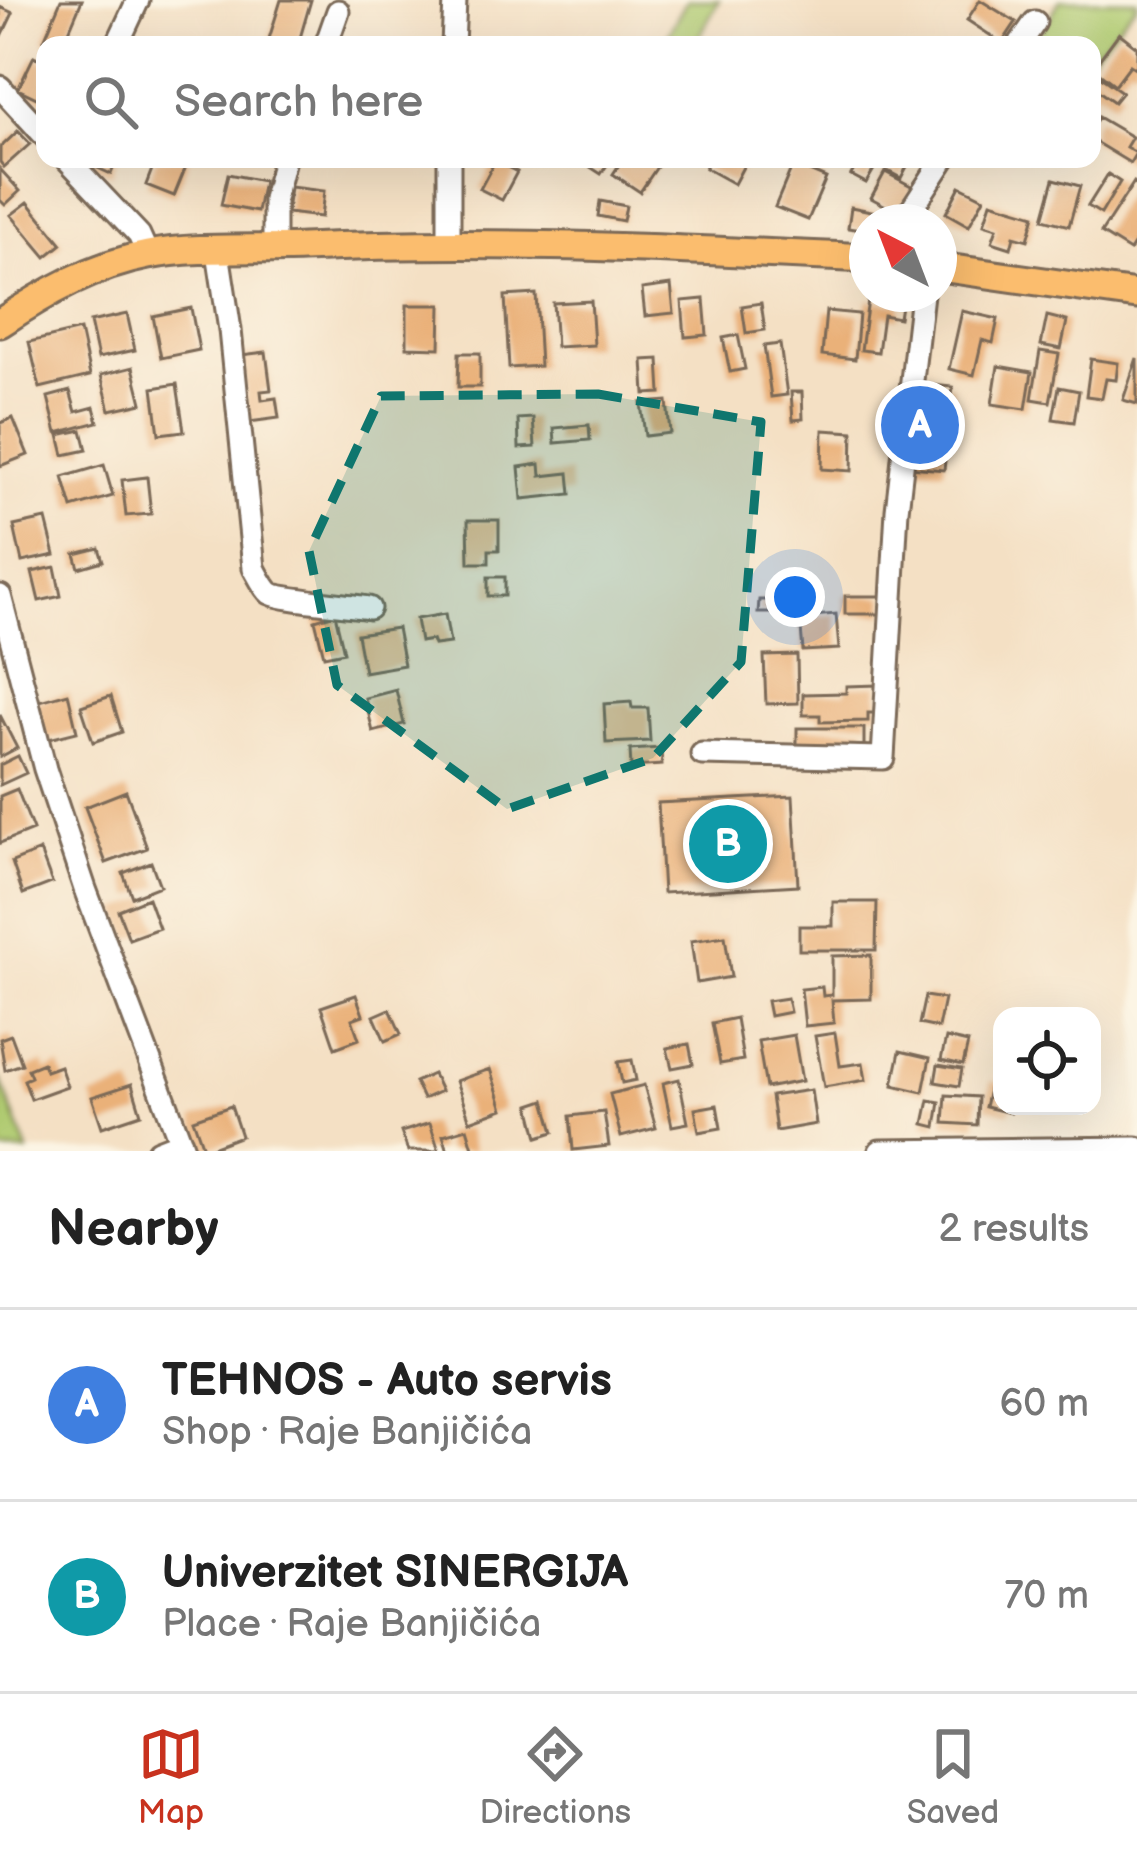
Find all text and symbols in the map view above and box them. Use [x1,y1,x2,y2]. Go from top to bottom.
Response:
search box [36,36,1101,168]
icon: search [78,69,144,135]
text: Search here [174,75,423,130]
north arrow [849,204,957,312]
pin: A [881,380,959,470]
your location [765,567,825,627]
pin: B [689,799,767,889]
map controls [993,1007,1101,1115]
button: locate [993,1007,1101,1115]
text: Nearby [48,1199,219,1260]
text: 2 results [938,1206,1089,1253]
text: TEHNOS - Auto servis [162,1354,612,1409]
text: A [75,1381,99,1428]
text: 60 m [999,1381,1089,1428]
text: Shop · Raje Banjičića [162,1409,532,1456]
text: Univerzitet SINERGIJA [162,1546,628,1601]
text: B [73,1573,101,1620]
text: 70 m [1004,1573,1089,1620]
text: Place · Raje Banjičića [162,1601,541,1648]
tab: Map [138,1721,204,1833]
tab: Directions [479,1721,631,1833]
tab: Saved [907,1721,999,1833]

